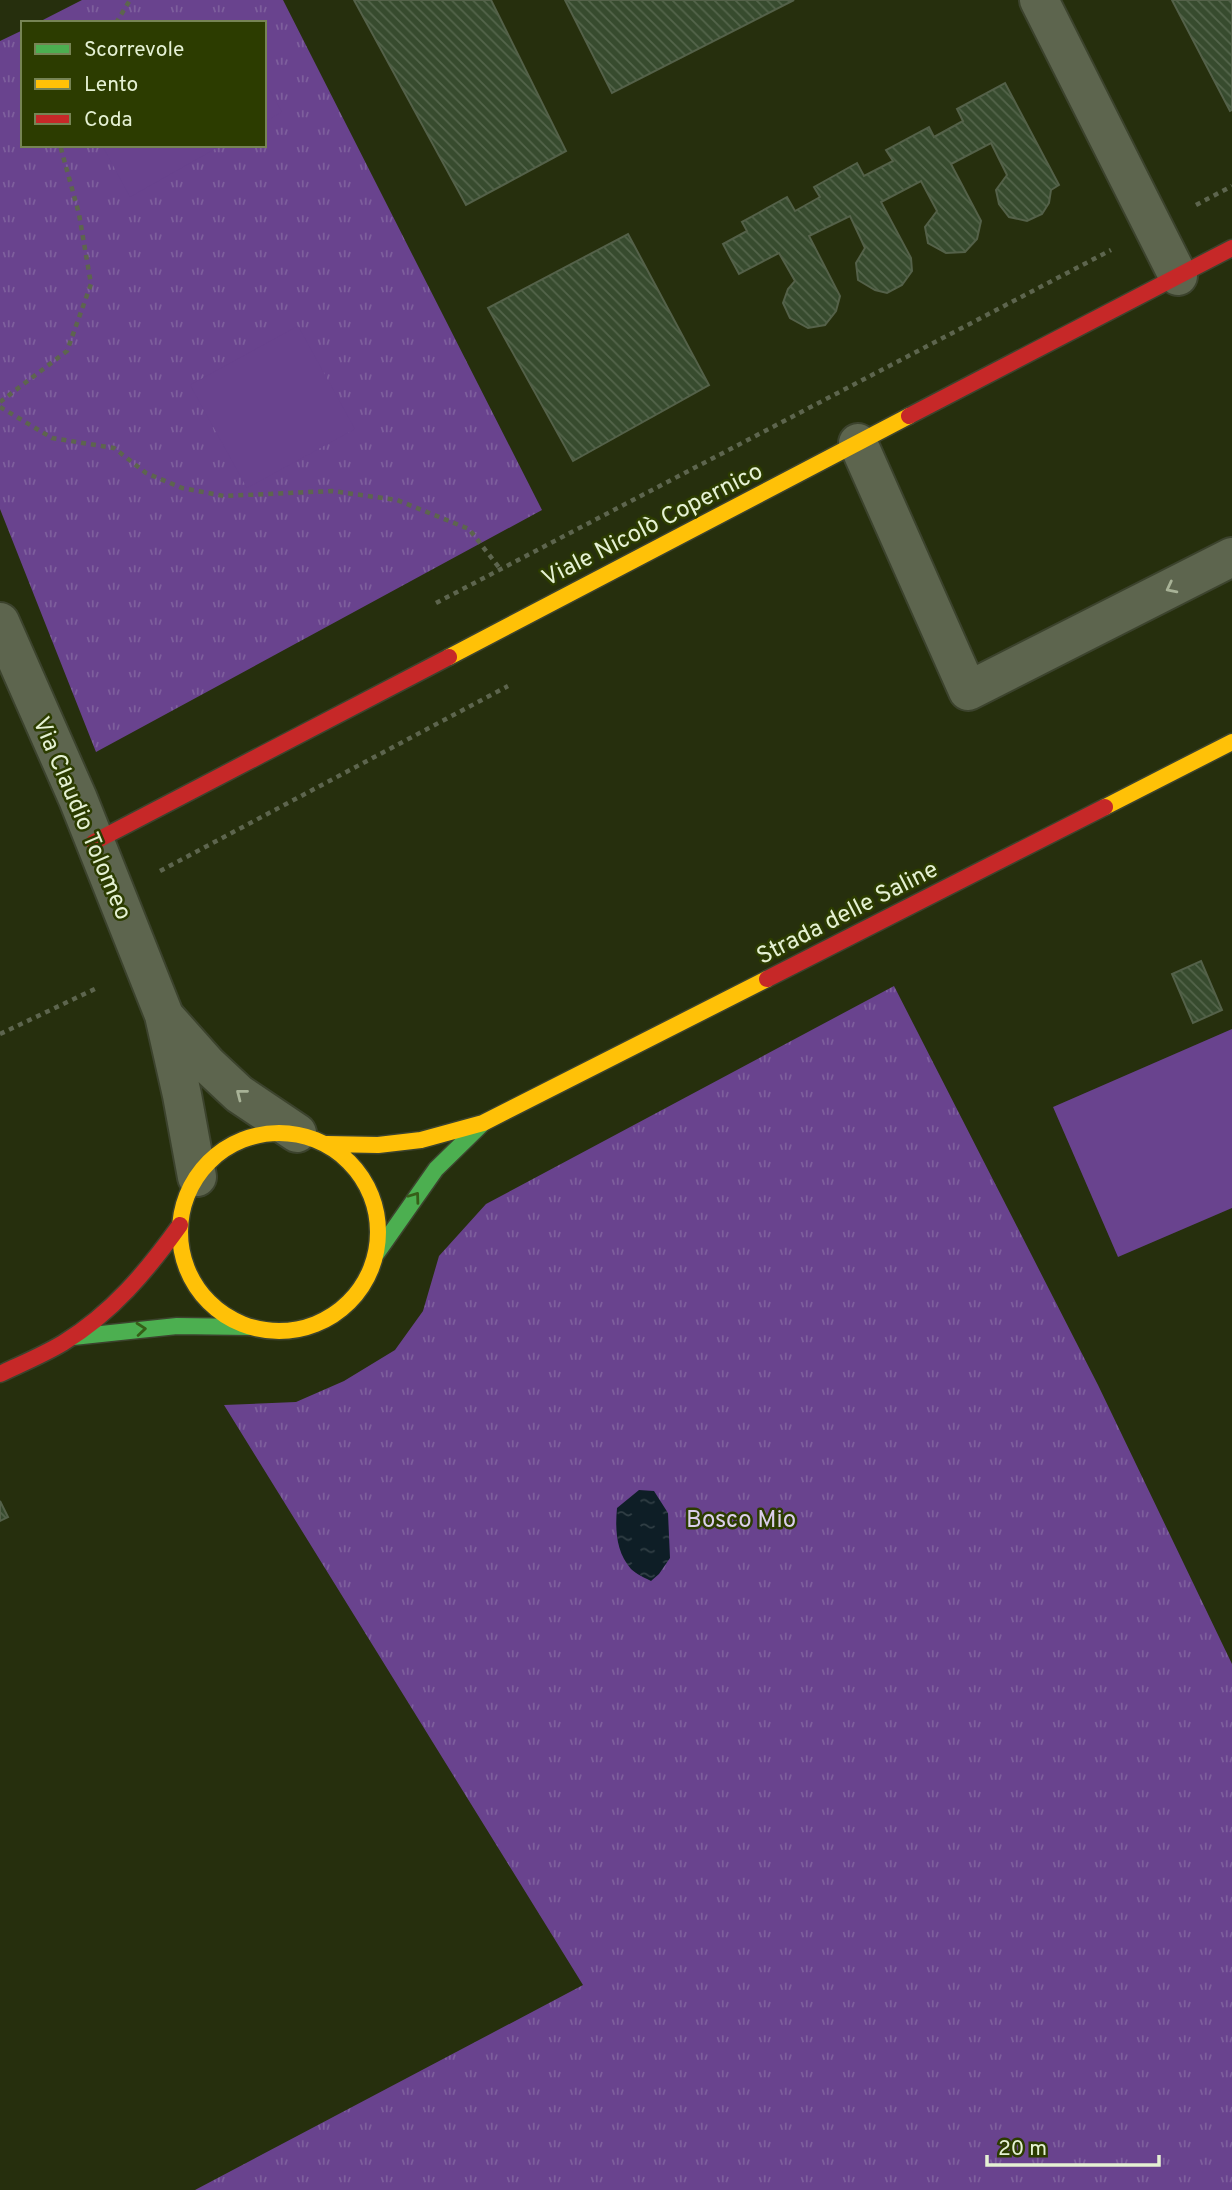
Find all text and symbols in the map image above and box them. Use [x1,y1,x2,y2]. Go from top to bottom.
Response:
legend [21,21,266,147]
text: Scorrevole [84,37,184,64]
text: Lento [84,72,138,99]
text: Coda [84,107,133,134]
street label: Viale Nicolò Copernico [538,457,768,594]
one-way arrow [1166,579,1178,593]
street label: Via Claudio Tolomeo [25,713,138,925]
street label: Strada delle Saline [752,855,944,972]
one-way arrow [236,1090,249,1102]
one-way arrow [406,1192,419,1205]
one-way arrow [135,1322,146,1337]
park label: Bosco Mio [686,1506,796,1536]
scale bar [987,2124,1158,2168]
text: 20 m [998,2136,1047,2163]

